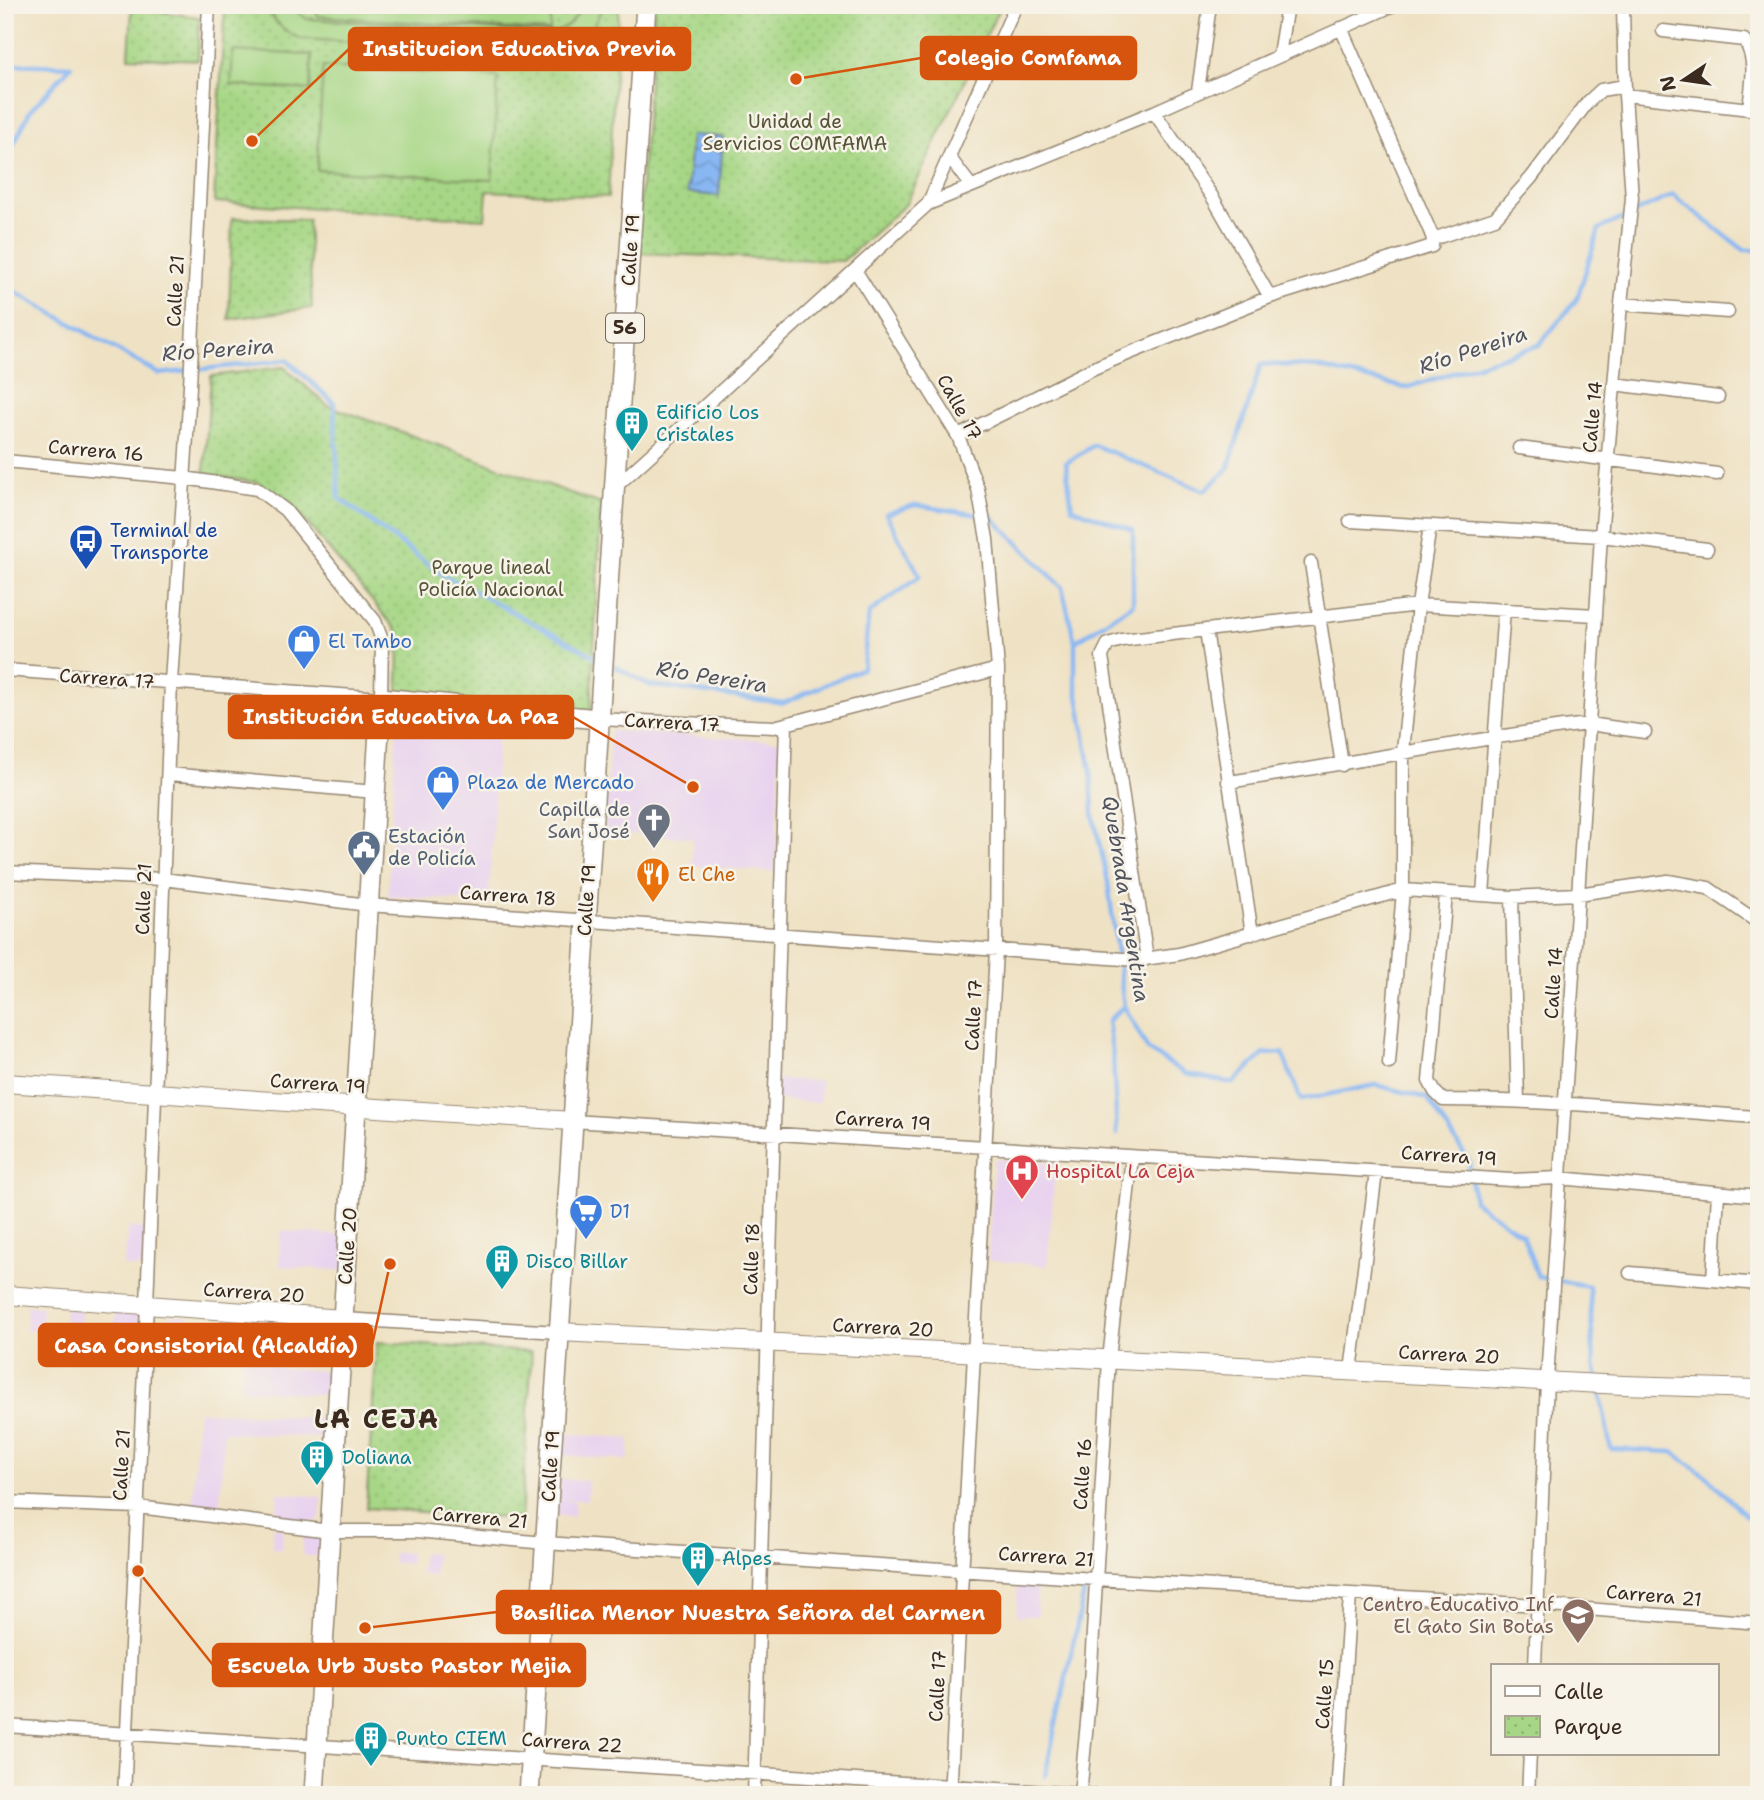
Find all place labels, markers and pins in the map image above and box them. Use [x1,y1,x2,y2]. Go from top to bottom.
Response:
callout: Institucion Educativa Previa [349,28,690,70]
callout: Colegio Comfama [921,37,1136,79]
place label: Edificio Los Cristales [656,400,760,447]
building icon: Edificio Los Cristales [613,404,651,453]
place label: Terminal de Transporte [110,518,218,565]
bus stop icon: Terminal de Transporte [67,522,105,571]
shop icon: El Tambo [285,622,323,671]
place label: El Tambo [328,629,412,654]
callout: Institución Educativa La Paz [229,696,573,738]
shop icon: Plaza de Mercado [424,763,462,812]
place label: Plaza de Mercado [467,770,634,795]
place label: Capilla de San José [539,797,630,844]
church icon: Capilla de San José [635,801,673,850]
place label: Estación de Policía [388,824,476,871]
public building icon: Estación de Policía [345,828,383,877]
restaurant icon: El Che [634,855,672,904]
place label: El Che [678,862,736,887]
hospital icon: Hospital La Ceja [1003,1152,1041,1201]
place label: Hospital La Ceja [1046,1159,1195,1184]
supermarket icon: D1 [567,1192,605,1241]
place label: D1 [610,1199,630,1224]
building icon: Disco Billar [483,1242,521,1291]
place label: Disco Billar [526,1249,628,1274]
callout: Casa Consistorial (Alcaldía) [39,1324,372,1366]
building icon: Doliana [298,1438,336,1487]
place label: Doliana [342,1445,412,1470]
building icon: Alpes [679,1539,717,1588]
place label: Alpes [722,1546,772,1571]
callout: Basílica Menor Nuestra Señora del Carmen [497,1591,1000,1633]
place label: Centro Educativo Inf El Gato Sin Botas [1362,1592,1555,1639]
school or university icon: Centro Educativo Inf El Gato Sin Botas [1559,1596,1597,1645]
callout: Escuela Urb Justo Pastor Mejia [213,1644,585,1686]
building icon: Punto CIEM [352,1719,390,1768]
place label: Punto CIEM [396,1726,507,1751]

